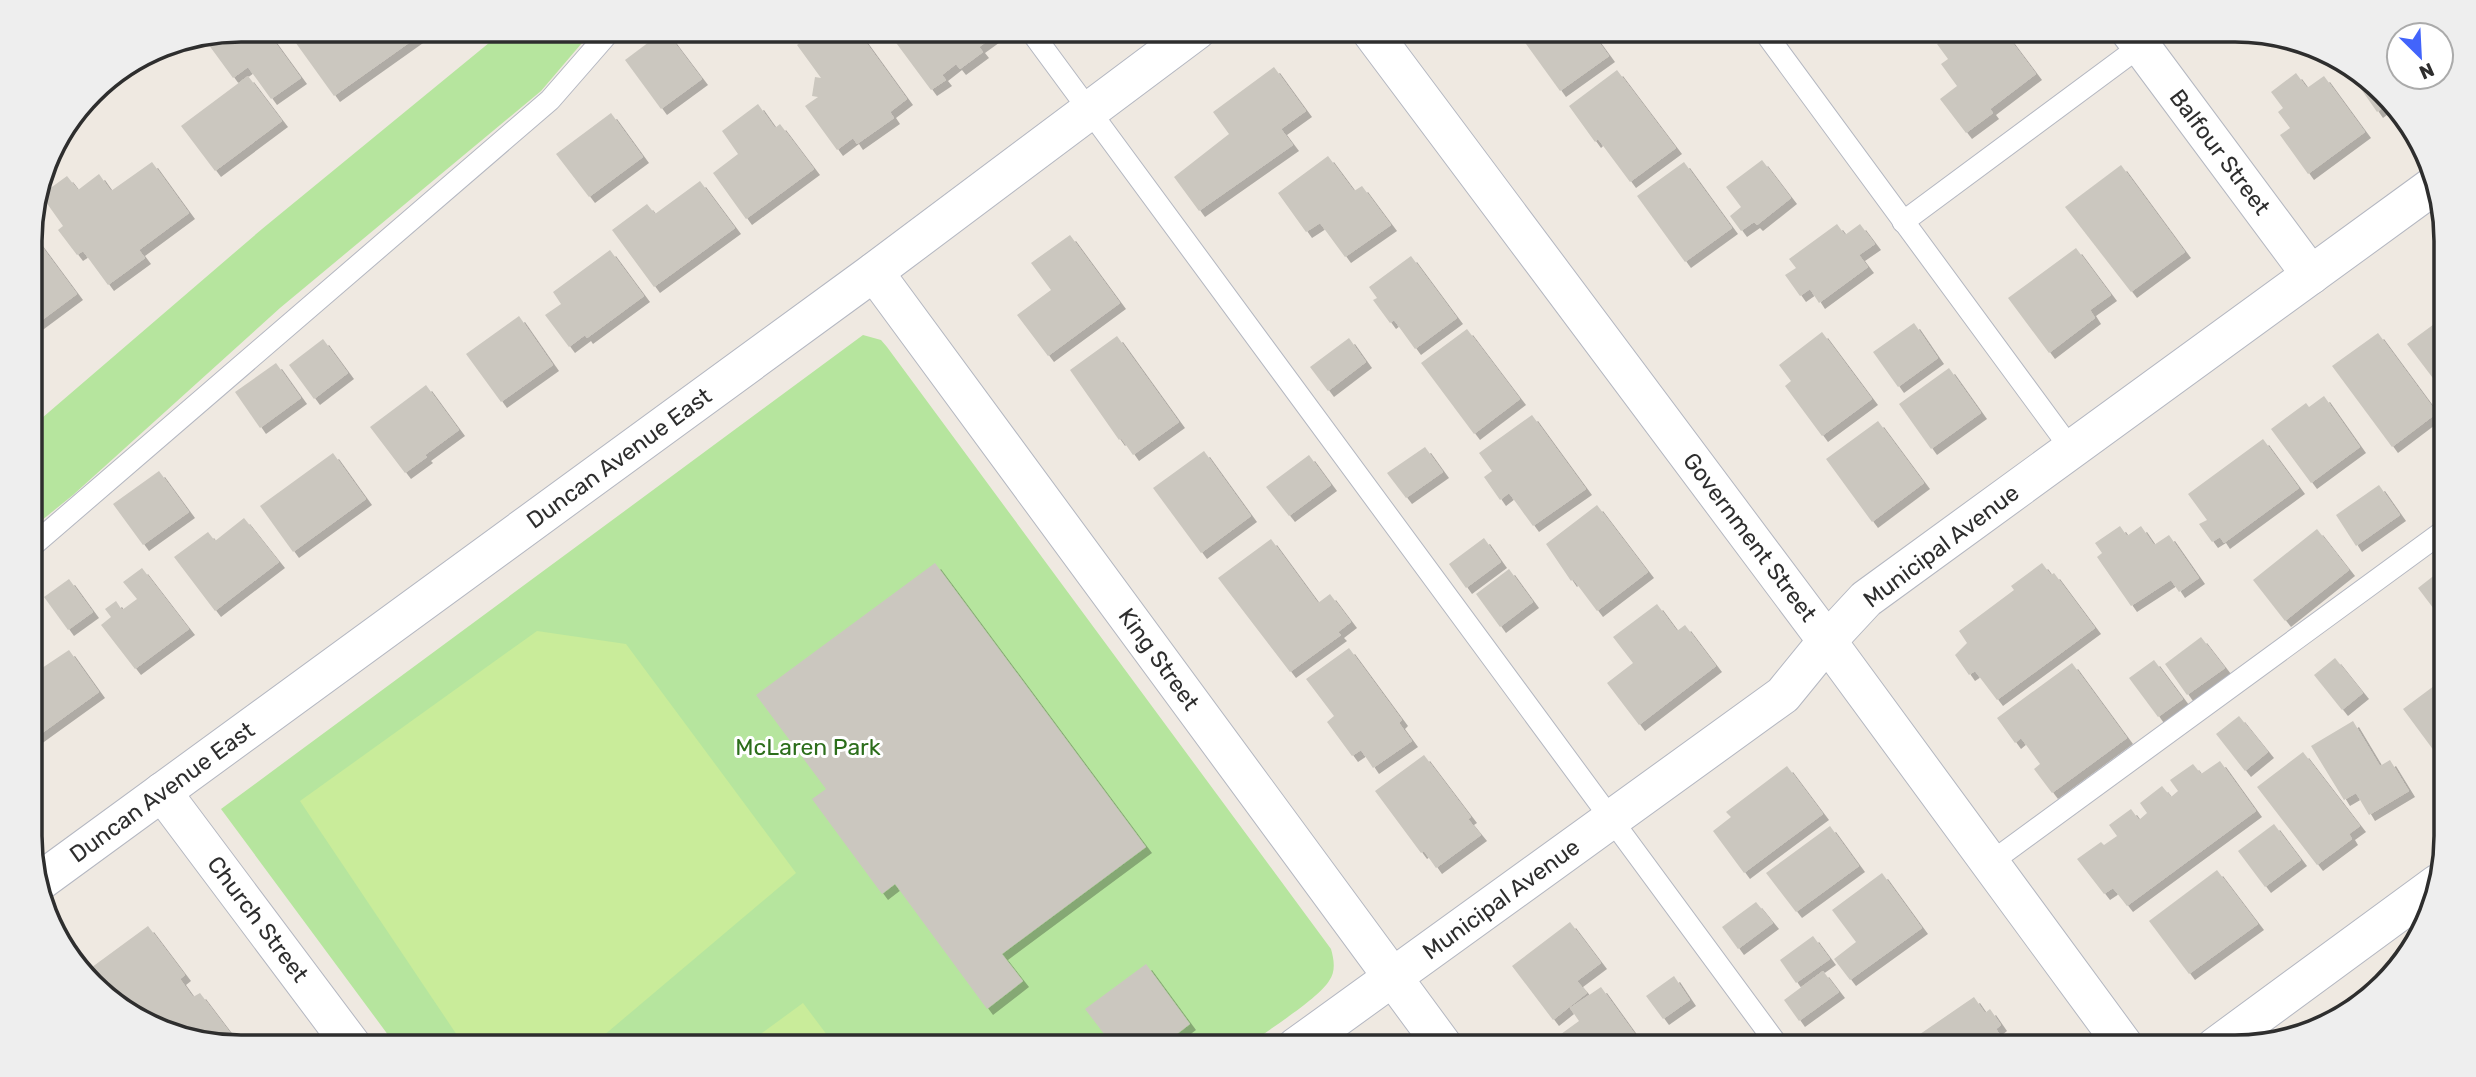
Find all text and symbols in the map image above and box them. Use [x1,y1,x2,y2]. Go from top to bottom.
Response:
north arrow [2385,21,2455,91]
text: N [2416,58,2438,84]
street label: Balfour Street [2164,84,2276,220]
street label: Duncan Avenue East [521,382,717,534]
street label: Government Street [1677,447,1823,627]
street label: Municipal Avenue [1858,478,2024,614]
street label: King Street [1113,603,1205,715]
street label: Duncan Avenue East [64,716,260,868]
park label: McLaren Park [735,733,881,761]
street label: Municipal Avenue [1417,833,1585,965]
street label: Church Street [202,850,314,988]

